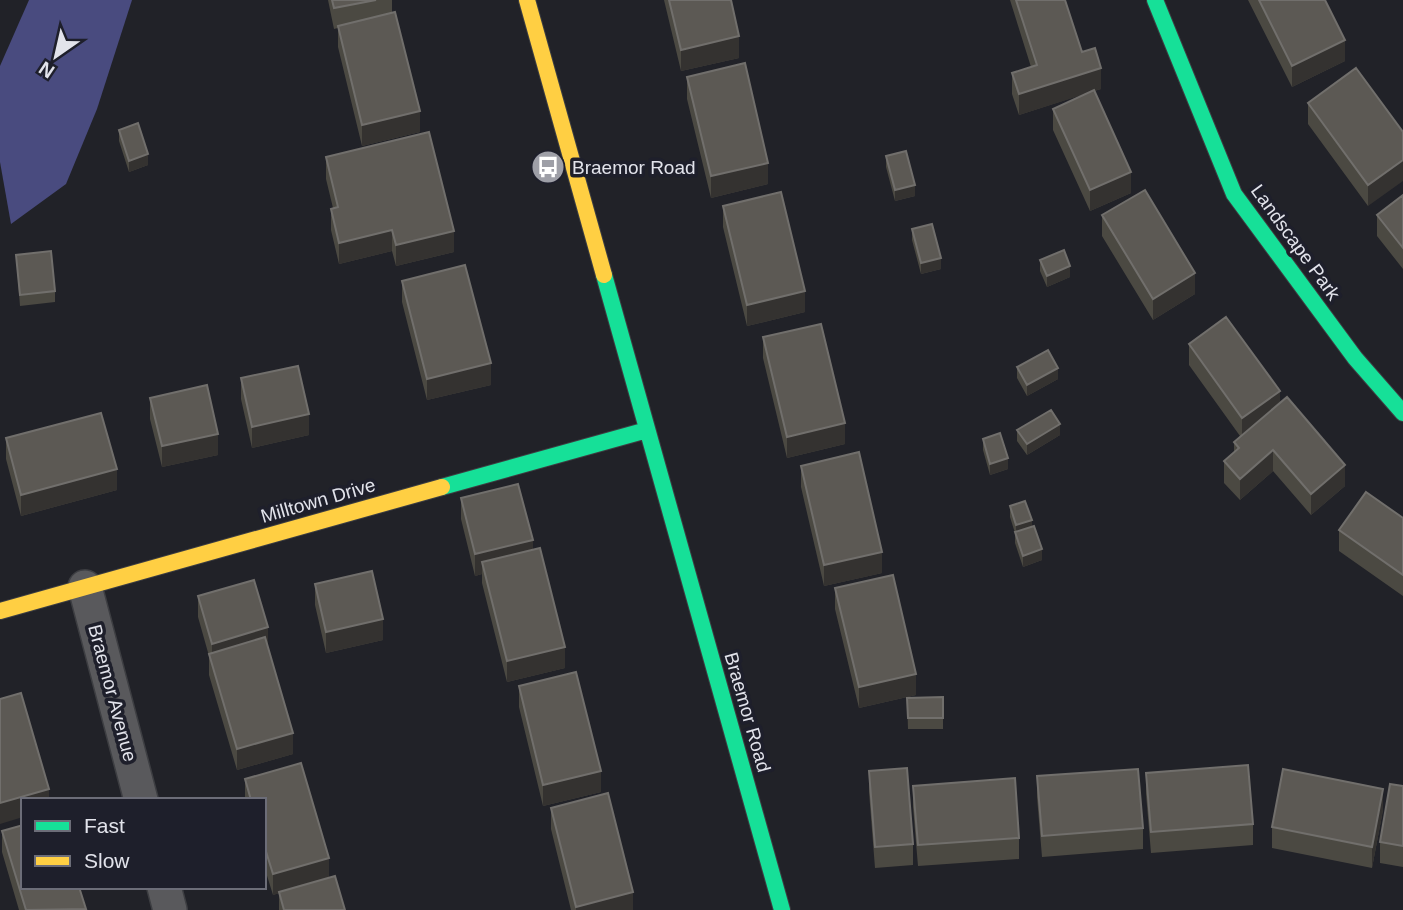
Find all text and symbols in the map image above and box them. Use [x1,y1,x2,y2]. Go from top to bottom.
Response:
north arrow [21,21,91,91]
text: N [35,57,58,82]
bus stop icon: Braemor Road [529,148,567,186]
place label: Braemor Road [572,157,696,178]
street label: Landscape Park [1247,181,1345,304]
street label: Milltown Drive [258,474,378,527]
street label: Braemor Avenue [84,622,141,764]
street label: Braemor Road [720,650,775,774]
legend [21,798,266,889]
text: Fast [84,814,125,837]
text: Slow [84,849,130,872]

